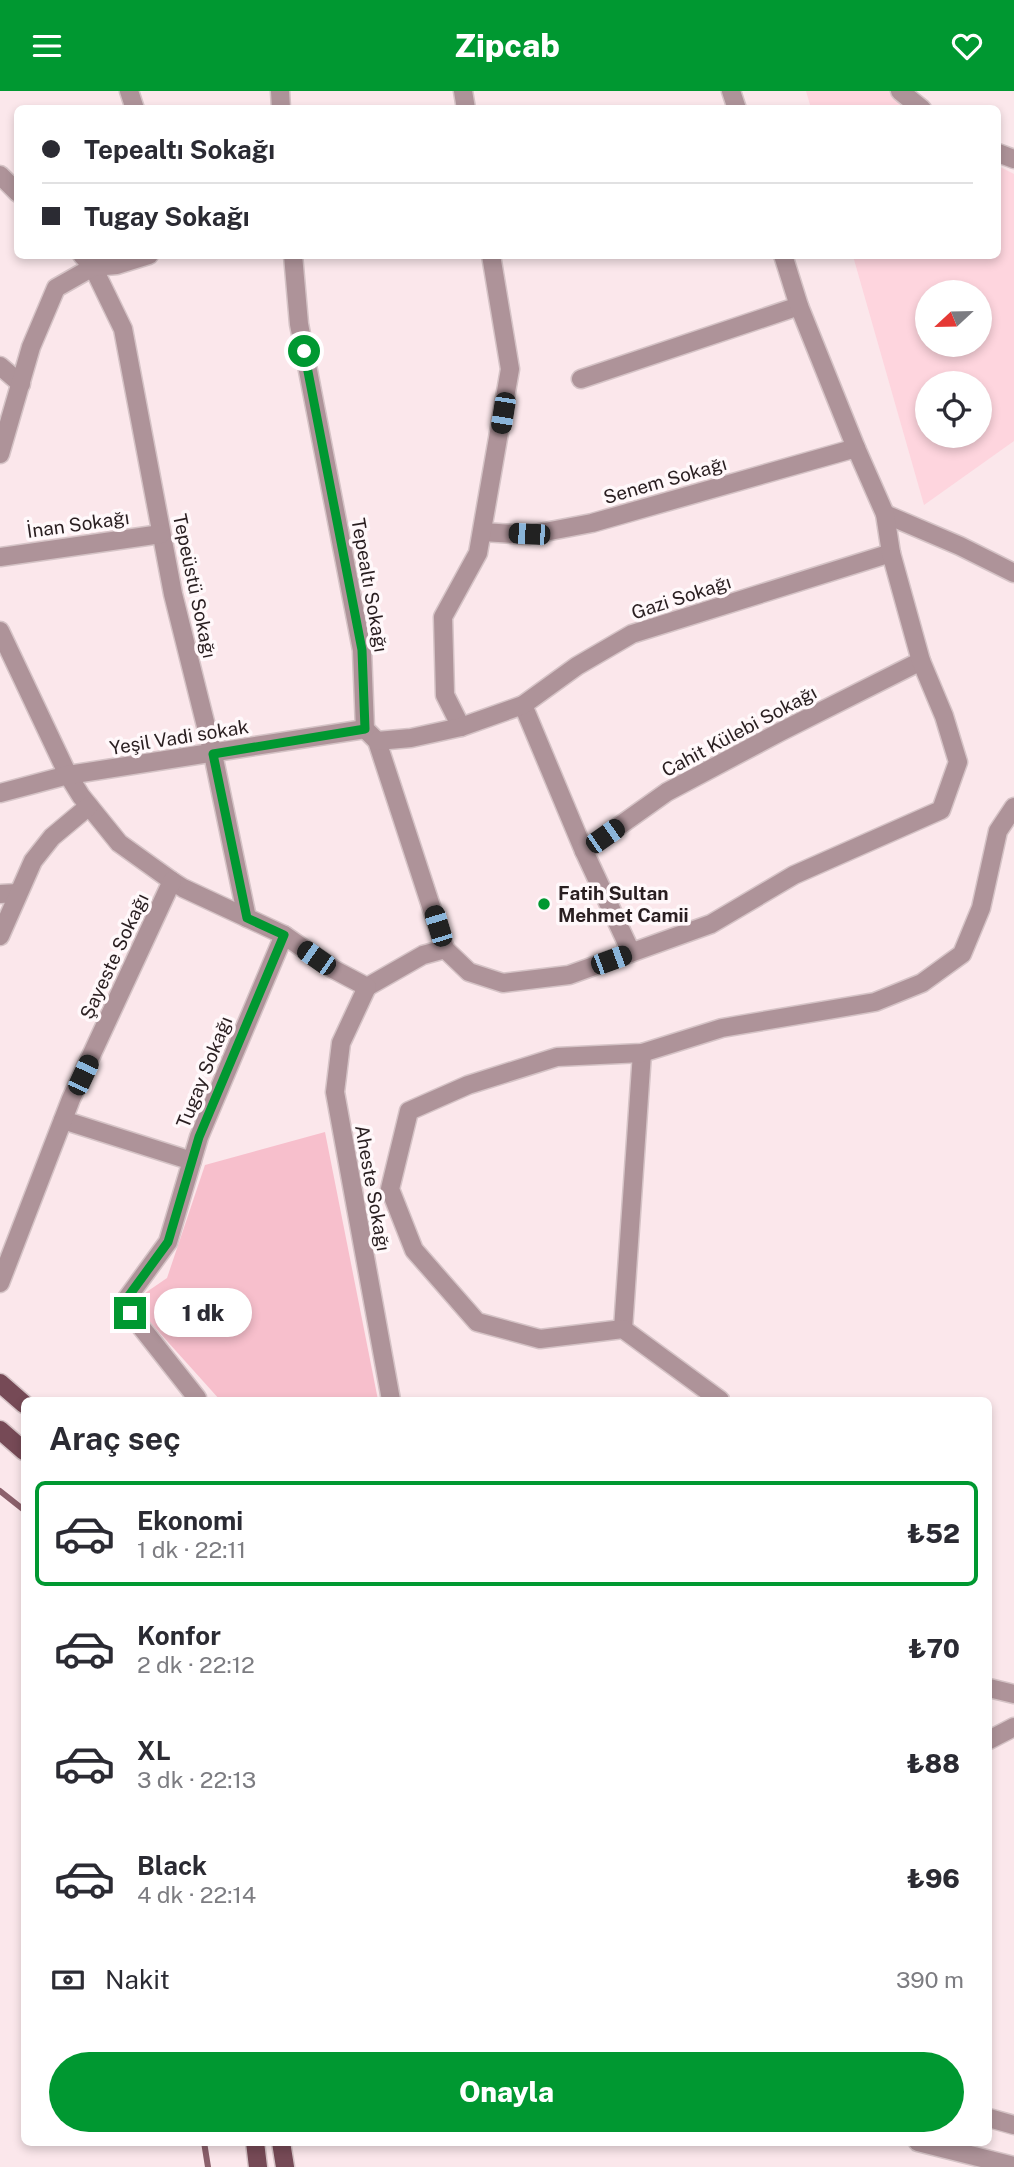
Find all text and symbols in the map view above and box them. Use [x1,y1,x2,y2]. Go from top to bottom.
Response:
icon: menu [28,27,66,65]
text: Zipcab [454,27,560,64]
icon: heart [948,27,986,65]
text: Tepealtı Sokağı [84,134,275,165]
text: Tugay Sokağı [84,201,250,232]
north arrow [915,280,992,357]
map controls [915,280,992,448]
route start [288,335,320,367]
button: locate [915,371,992,448]
car [490,391,517,435]
street label: Senem Sokağı [601,452,729,508]
street label: İnan Sokağı [25,506,131,542]
street label: Tepeüstü Sokağı [169,512,221,660]
street label: Tepealtı Sokağı [347,516,393,654]
car [508,522,551,546]
street label: Gazi Sokağı [628,571,734,623]
street label: Cahit Külebi Sokağı [658,681,820,781]
street label: Yeşil Vadi sokak [108,715,250,759]
car [582,815,629,857]
place label: Fatih Sultan Mehmet Camii [558,882,689,926]
street label: Şayeste Sokağı [75,890,153,1022]
marker: Fatih Sultan Mehmet Camii [536,896,552,912]
car [422,903,455,949]
car [293,937,340,979]
car [588,943,635,977]
street label: Tugay Sokağı [172,1013,236,1131]
car [65,1052,102,1098]
street label: Aheste Sokağı [351,1123,395,1253]
callout: 1 dk [154,1289,252,1337]
route end [114,1297,146,1329]
text: 1 dk [182,1299,224,1326]
text: Araç seç [49,1420,181,1457]
icon: car [53,1502,116,1565]
text: Ekonomi [137,1505,243,1536]
text: ₺52 [907,1518,960,1549]
text: 1 dk · 22:11 [137,1536,246,1563]
icon: car [53,1617,116,1680]
text: Konfor [137,1620,221,1651]
text: ₺70 [908,1633,960,1664]
text: 2 dk · 22:12 [137,1651,255,1678]
icon: car [53,1732,116,1795]
text: XL [137,1735,171,1766]
text: ₺88 [907,1748,960,1779]
text: 3 dk · 22:13 [137,1766,256,1793]
icon: car [53,1847,116,1910]
text: Black [137,1850,207,1881]
text: ₺96 [907,1863,960,1894]
text: 4 dk · 22:14 [137,1881,256,1908]
icon: cash [49,1961,87,1999]
text: Nakit [105,1964,170,1995]
text: 390 m [896,1966,964,1993]
button: Onayla [49,2052,964,2132]

